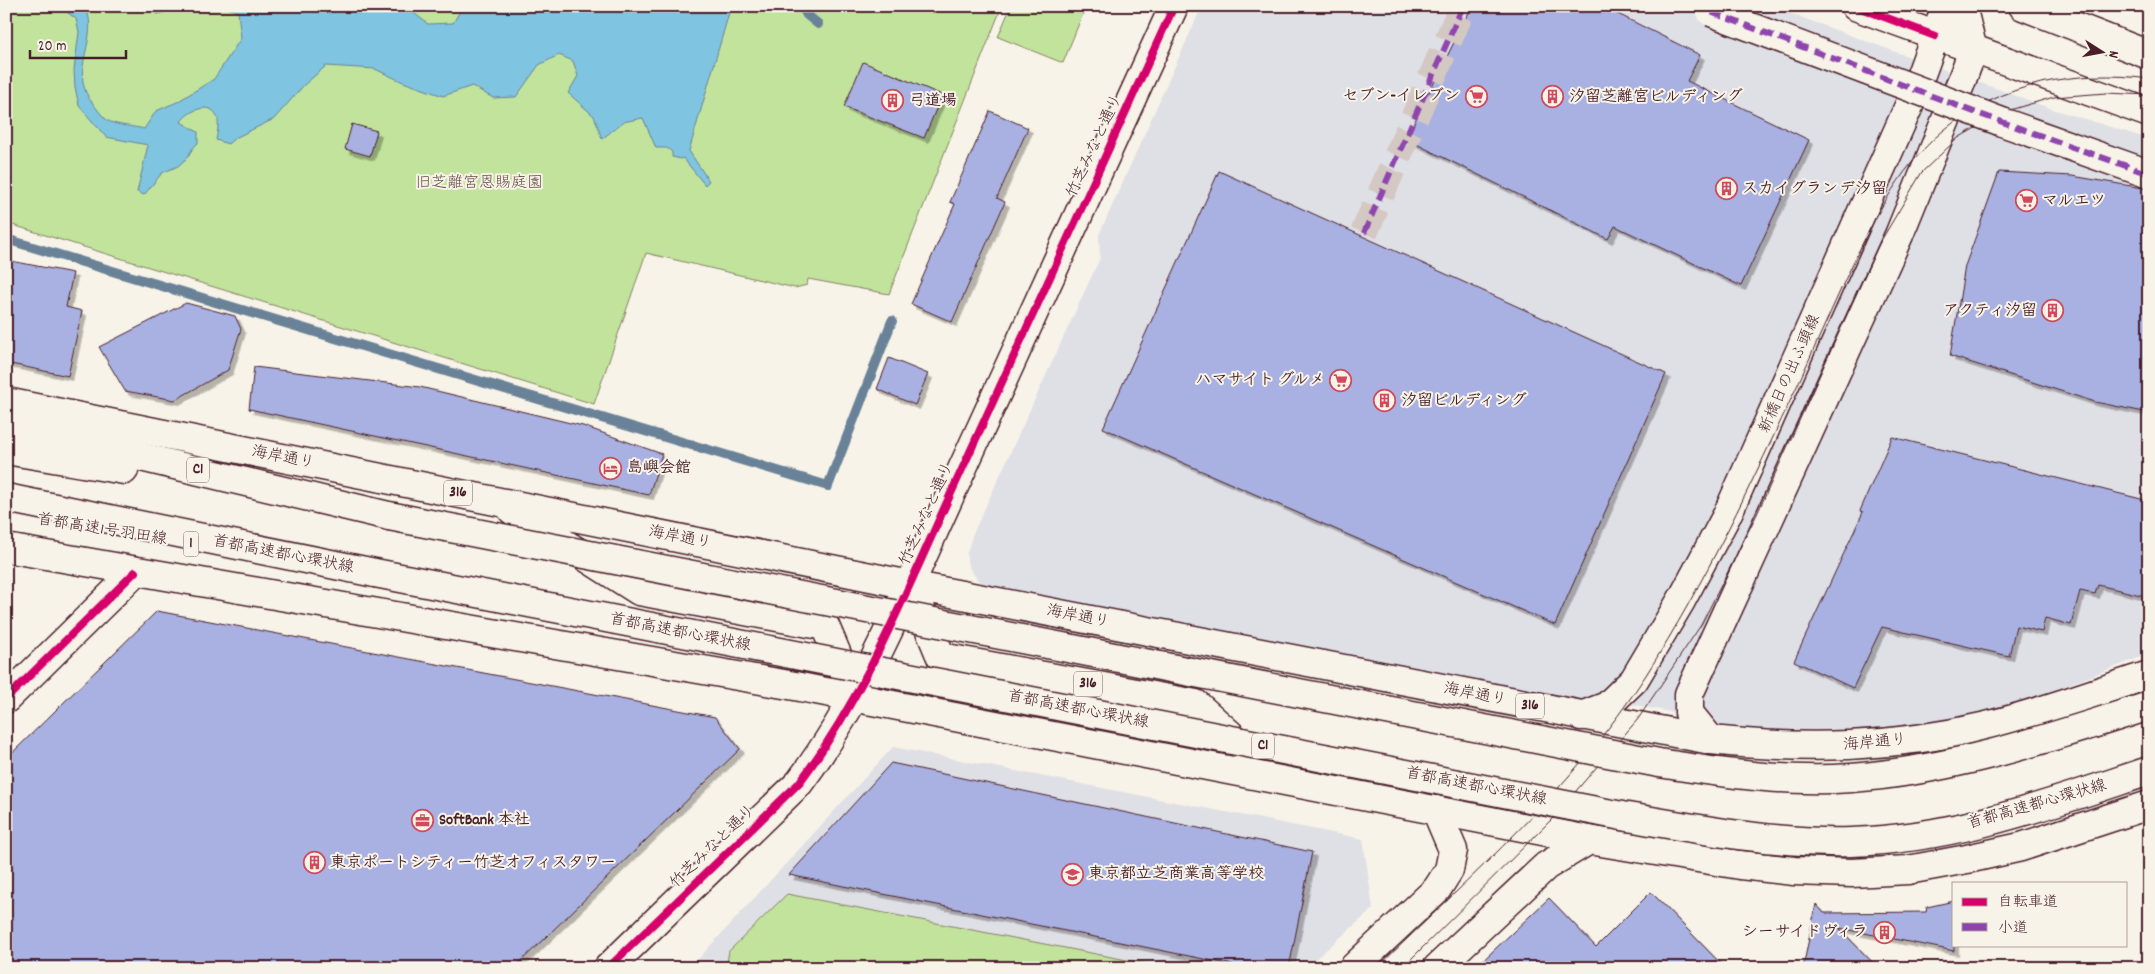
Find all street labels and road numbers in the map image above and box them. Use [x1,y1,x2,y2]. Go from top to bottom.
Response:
street label: 竹芝みなと通り [1061,90,1129,202]
street label: 新橋日の出ふ頭線 [1753,311,1827,437]
street label: 海岸通り [249,441,317,475]
road number: C1 [187,458,209,482]
street label: 竹芝みなと通り [894,458,960,570]
road number: 316 [444,480,472,506]
street label: 首都高速1号羽田線 [35,508,169,552]
street label: 海岸通り [646,521,714,555]
street label: 首都高速都心環状線 [210,530,356,580]
road number: 1 [184,532,198,556]
street label: 海岸通り [1044,600,1112,634]
street label: 首都高速都心環状線 [607,608,753,658]
road number: 316 [1074,672,1102,696]
street label: 海岸通り [1441,678,1509,712]
street label: 首都高速都心環状線 [1005,685,1151,735]
road number: 316 [1516,694,1544,718]
street label: 海岸通り [1842,729,1908,757]
road number: C1 [1252,734,1274,758]
street label: 首都高速都心環状線 [1403,762,1549,812]
street label: 首都高速都心環状線 [1965,774,2109,836]
street label: 竹芝みなと通り [665,800,761,894]

